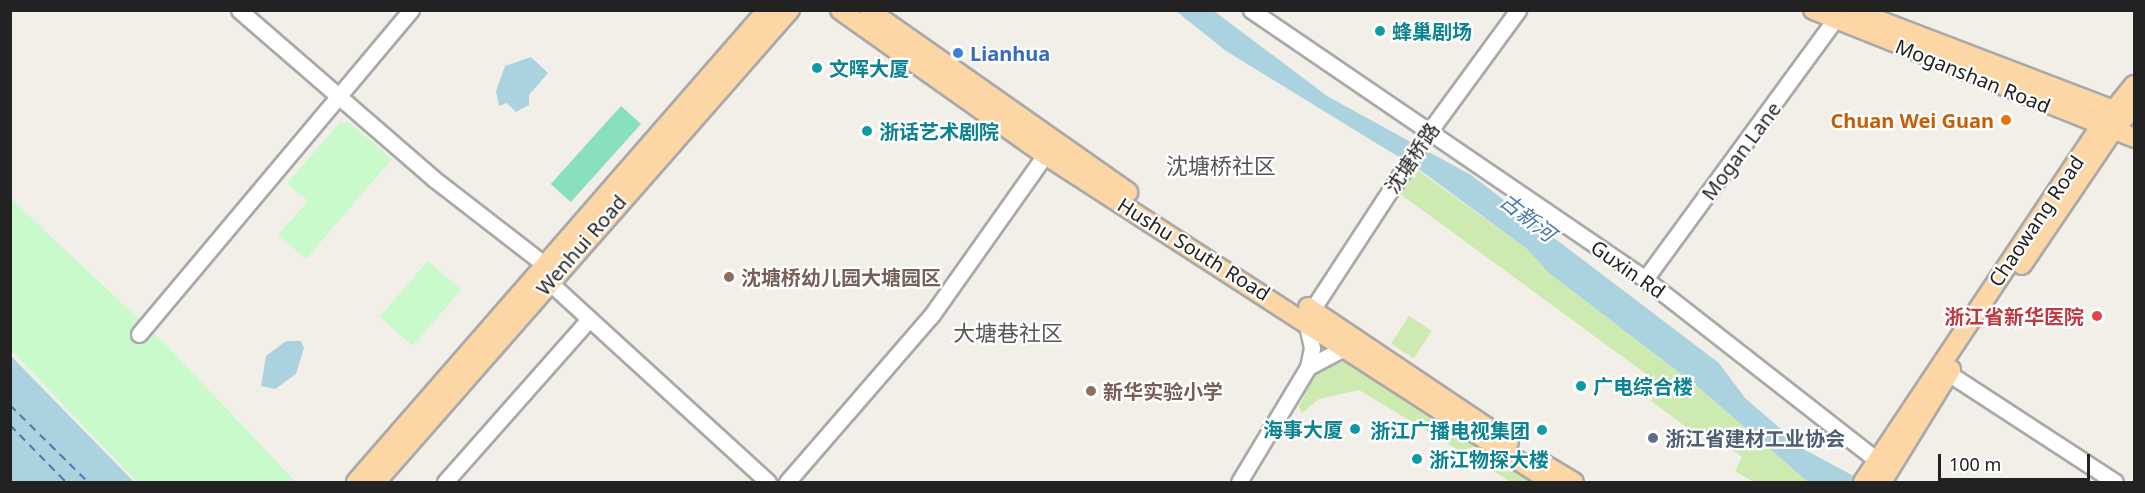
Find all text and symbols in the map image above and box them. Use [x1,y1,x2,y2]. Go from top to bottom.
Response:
place label: 蜂巢剧场 [1392,19,1472,43]
marker: 蜂巢剧场 [1373,24,1387,38]
street label: Moganshan Road [1892,34,2054,118]
place label: Lianhua [970,41,1050,65]
marker: Lianhua [951,46,965,60]
place label: 文晖大厦 [829,56,909,80]
marker: 文晖大厦 [810,61,824,75]
street label: Mogan Lane [1696,97,1786,205]
place label: Chuan Wei Guan [1830,108,1994,132]
marker: Chuan Wei Guan [1999,113,2013,127]
street label: 沈塘桥路 [1380,118,1444,198]
place label: 浙话艺术剧院 [879,119,999,143]
marker: 浙话艺术剧院 [860,124,874,138]
street label: Chaowang Road [1983,151,2089,291]
district label: 沈塘桥社区 [1166,153,1276,179]
water label: 古新河 [1495,188,1561,246]
street label: Wenhui Road [531,190,631,300]
street label: Hushu South Road [1113,192,1275,306]
street label: Guxin Rd [1586,235,1670,303]
place label: 沈塘桥幼儿园大塘园区 [741,265,941,289]
marker: 沈塘桥幼儿园大塘园区 [722,270,736,284]
place label: 浙江省新华医院 [1944,304,2084,328]
marker: 浙江省新华医院 [2088,307,2106,325]
district label: 大塘巷社区 [953,320,1063,346]
place label: 广电综合楼 [1593,374,1693,398]
place label: 新华实验小学 [1103,379,1223,403]
marker: 广电综合楼 [1574,379,1588,393]
marker: 新华实验小学 [1084,384,1098,398]
place label: 海事大厦 [1263,417,1343,441]
place label: 浙江广播电视集团 [1370,418,1530,442]
marker: 海事大厦 [1348,422,1362,436]
marker: 浙江广播电视集团 [1535,423,1549,437]
place label: 浙江省建材工业协会 [1665,426,1845,450]
marker: 浙江省建材工业协会 [1646,431,1660,445]
scale bar [1941,442,2092,480]
place label: 浙江物探大楼 [1429,447,1549,471]
marker: 浙江物探大楼 [1410,452,1424,466]
text: 100 m [1949,452,2001,476]

